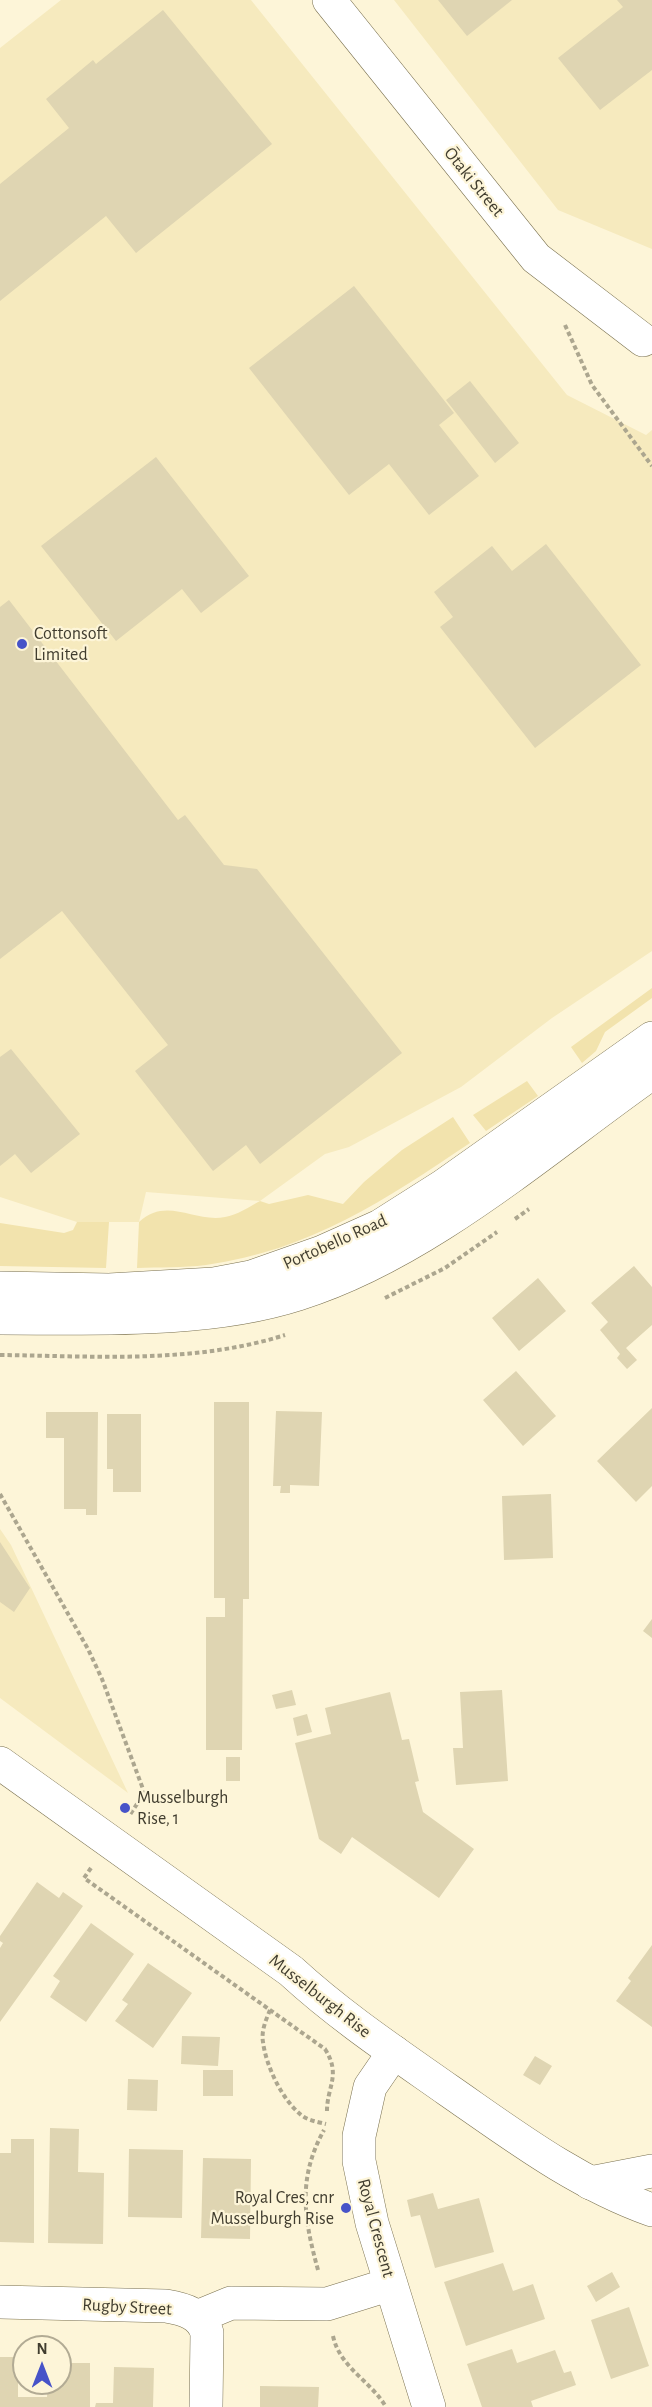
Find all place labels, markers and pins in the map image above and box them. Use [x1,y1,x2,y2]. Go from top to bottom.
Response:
place label: Cottonsoft Limited [34,623,107,666]
marker: Cottonsoft Limited [15,637,29,651]
place label: Musselburgh Rise, 1 [137,1787,228,1830]
marker: Musselburgh Rise, 1 [118,1801,132,1815]
place label: Royal Cres, cnr Musselburgh Rise [210,2187,334,2230]
marker: Royal Cres, cnr Musselburgh Rise [339,2201,353,2215]

